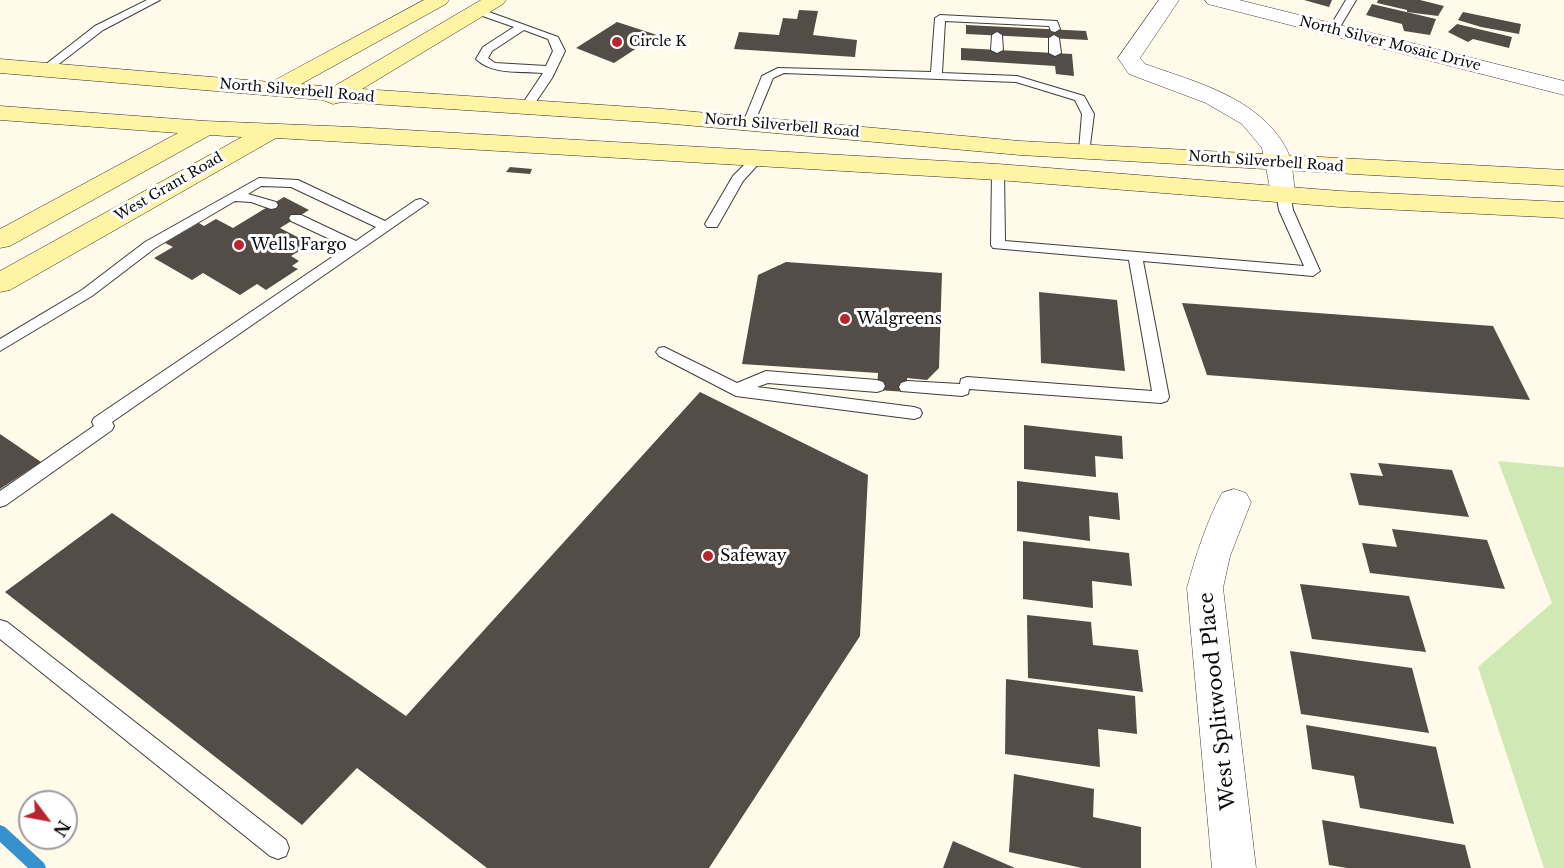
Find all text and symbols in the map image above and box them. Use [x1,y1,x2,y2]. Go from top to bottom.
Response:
street label: North Silver Mosaic Drive [1297,13,1483,75]
place label: Circle K [629,34,687,50]
marker: Circle K [610,35,624,49]
street label: North Silverbell Road [219,76,375,106]
street label: North Silverbell Road [704,111,860,141]
street label: North Silverbell Road [1188,148,1344,176]
street label: West Grant Road [112,149,226,225]
place label: Wells Fargo [251,235,347,255]
marker: Wells Fargo [232,238,246,252]
place label: Walgreens [857,309,942,329]
marker: Walgreens [838,312,852,326]
place label: Safeway [720,546,787,566]
marker: Safeway [701,549,715,563]
street label: West Splitwood Place [1195,591,1241,811]
north arrow [18,790,78,850]
text: N [49,817,74,840]

